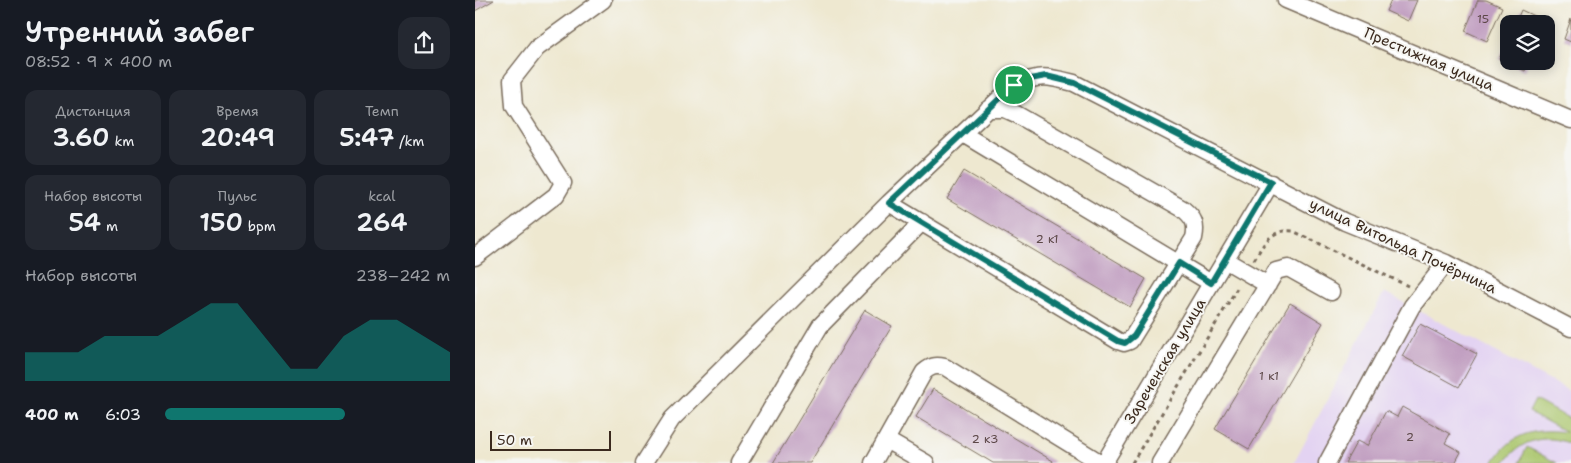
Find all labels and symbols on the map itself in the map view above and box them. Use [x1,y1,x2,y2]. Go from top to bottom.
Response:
house number: 15 [1477,11,1489,27]
street label: Престижная улица [1361,23,1498,96]
pin [993,64,1035,106]
street label: улица Витольда Почёрнина [1306,194,1500,299]
house number: 2 к1 [1035,231,1059,247]
street label: Зареченская улица [1120,294,1211,428]
house number: 1 к1 [1259,368,1279,384]
scale bar [490,428,611,451]
house number: 2 [1406,429,1414,445]
house number: 2 к3 [972,431,998,447]

